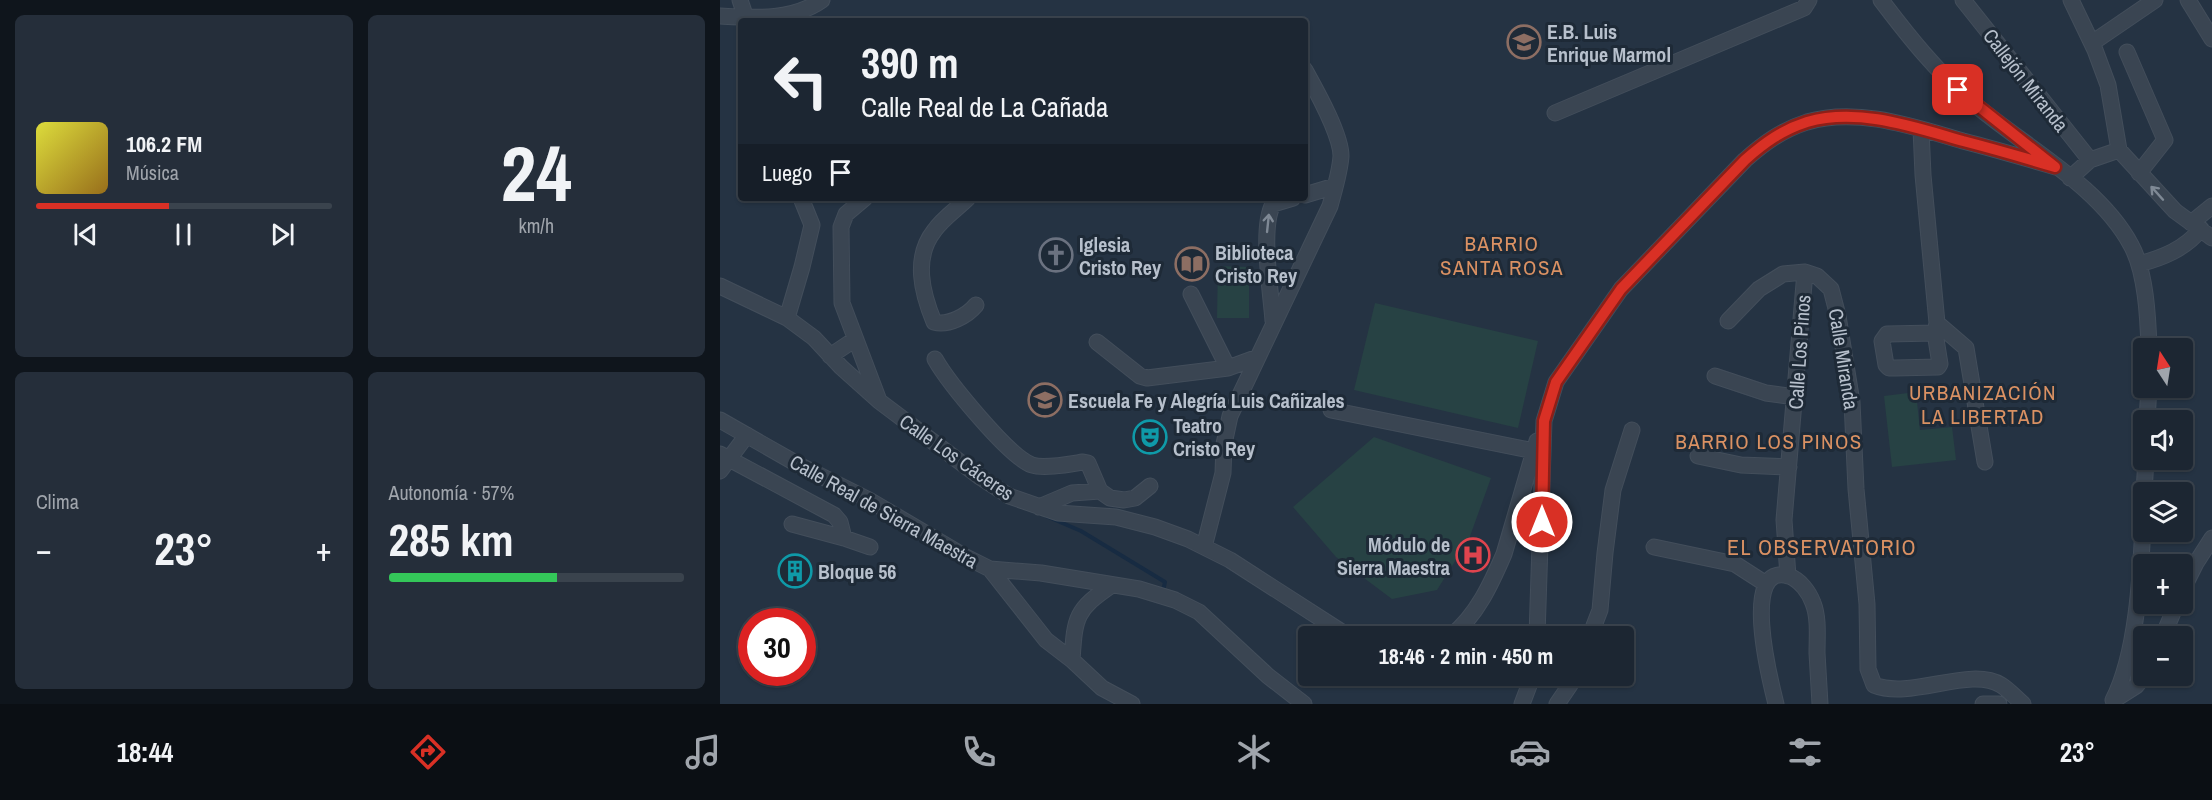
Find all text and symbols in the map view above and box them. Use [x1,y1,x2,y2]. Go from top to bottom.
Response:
place label: E.B. Luis Enrique Marmol [1547,18,1671,68]
street label: Callejón Miranda [1977,23,2075,137]
school or university icon: E.B. Luis Enrique Marmol [1506,24,1542,60]
text: 390 m [861,35,959,91]
icon: left [762,42,840,120]
pin [1932,64,1983,115]
icon: arrive [1941,73,1974,106]
text: Calle Real de La Cañada [861,89,1108,125]
text: 24 [501,120,572,225]
text: 106.2 FM [126,129,202,159]
icon: arrive [824,156,857,189]
text: Luego [762,158,812,188]
text: Música [126,159,179,186]
one-way arrow [2150,186,2164,201]
text: km/h [518,212,554,239]
one-way arrow [1263,214,1274,234]
icon: previous [69,218,102,251]
icon: pause [167,218,200,251]
icon: next [266,218,299,251]
district label: BARRIO SANTA ROSA [1440,229,1564,282]
place label: Iglesia Cristo Rey [1079,231,1162,281]
church icon: Iglesia Cristo Rey [1038,237,1074,273]
place label: Biblioteca Cristo Rey [1215,239,1298,289]
library icon: Biblioteca Cristo Rey [1174,246,1210,282]
street label: Calle Los Pinos [1782,294,1816,410]
street label: Calle Miranda [1823,306,1865,412]
north arrow [2133,338,2193,398]
map controls [2133,338,2193,686]
district label: URBANIZACIÓN LA LIBERTAD [1909,378,2057,431]
school or university icon: Escuela Fe y Alegría Luis Cañizales [1027,382,1063,418]
place label: Escuela Fe y Alegría Luis Cañizales [1068,387,1345,414]
street label: Calle Los Cáceres [894,408,1020,506]
button: sound [2133,410,2193,470]
place label: Teatro Cristo Rey [1173,412,1256,462]
theatre icon: Teatro Cristo Rey [1132,419,1168,455]
district label: BARRIO LOS PINOS [1675,427,1863,456]
street label: Calle Real de Sierra Maestra [785,448,983,574]
text: Autonomía · 57% [389,479,514,506]
button: layers [2133,482,2193,542]
text: Clima [36,488,79,515]
position arrow [1510,490,1574,554]
text: 285 km [389,509,514,570]
text: 23° [154,518,213,579]
text: − [36,527,52,571]
text: + [316,527,331,571]
place label: Módulo de Sierra Maestra [1337,531,1450,581]
district label: EL OBSERVATORIO [1727,532,1917,562]
hospital icon: Módulo de Sierra Maestra [1455,537,1491,573]
building icon: Bloque 56 [777,553,813,589]
button: + [2133,554,2193,614]
place label: Bloque 56 [818,558,896,585]
speed limit sign: 30 [738,608,816,686]
button: − [2133,626,2193,686]
text: 18:46 · 2 min · 450 m [1379,641,1553,671]
icon: directions [407,731,449,773]
icon: music [682,731,724,773]
icon: phone [958,731,1000,773]
icon: climate [1233,731,1275,773]
icon: car [1509,731,1551,773]
icon: filters [1784,731,1826,773]
text: 18:44 [117,734,173,770]
text: 23° [2060,734,2095,770]

